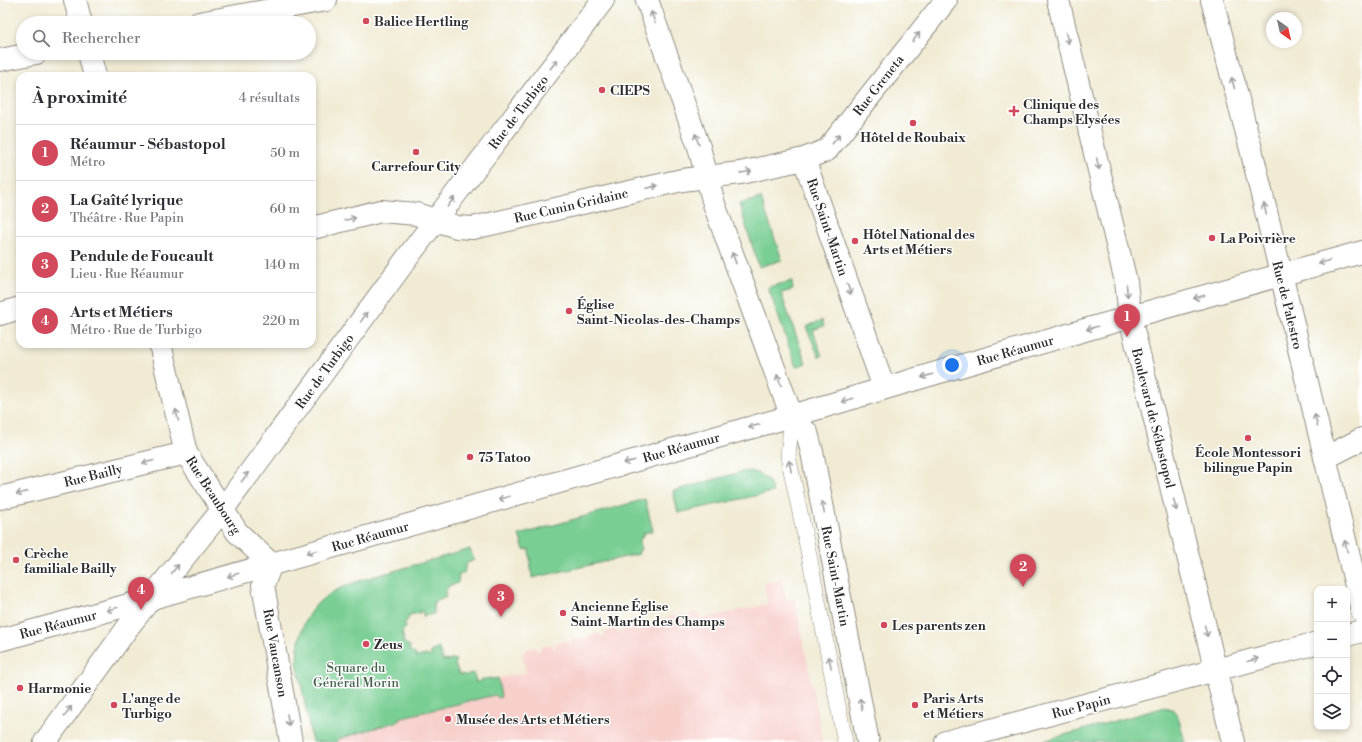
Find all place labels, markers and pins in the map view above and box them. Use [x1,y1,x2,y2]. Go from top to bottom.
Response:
place label: Balice Hertling [374,14,469,30]
marker: Balice Hertling [361,16,371,26]
place label: CIEPS [610,83,650,99]
marker: CIEPS [597,85,607,95]
place label: Clinique des Champs Elysées [1023,97,1120,128]
marker: Clinique des Champs Elysées [1008,105,1020,117]
marker: Hôtel de Roubaix [908,118,918,128]
place label: Hôtel de Roubaix [860,130,966,146]
marker: Carrefour City [411,147,421,157]
place label: Carrefour City [371,159,461,175]
place label: Hôtel National des Arts et Métiers [862,227,975,258]
place label: La Poivrière [1220,231,1296,247]
marker: La Poivrière [1207,233,1217,243]
marker: Hôtel National des Arts et Métiers [850,236,860,246]
place label: Église Saint-Nicolas-des-Champs [577,296,741,328]
pin: 1 [1114,304,1140,337]
marker: Église Saint-Nicolas-des-Champs [564,306,574,316]
marker: École Montessori bilingue Papin [1243,433,1253,443]
place label: École Montessori bilingue Papin [1195,444,1301,476]
place label: 75 Tatoo [478,450,531,466]
marker: 75 Tatoo [465,452,475,462]
place label: Crèche familiale Bailly [24,546,117,577]
pin: 2 [1010,554,1036,587]
marker: Crèche familiale Bailly [11,555,21,565]
pin: 4 [128,577,154,610]
pin: 3 [488,584,514,617]
place label: Ancienne Église Saint-Martin des Champs [570,598,725,630]
marker: Ancienne Église Saint-Martin des Champs [558,608,568,618]
place label: Les parents zen [892,618,986,634]
marker: Les parents zen [879,620,889,630]
place label: Zeus [374,637,403,653]
marker: Zeus [361,639,371,649]
place label: Harmonie [28,681,91,697]
marker: Harmonie [15,683,25,693]
place label: L'ange de Turbigo [122,691,181,722]
place label: Paris Arts et Métiers [923,691,984,722]
marker: L'ange de Turbigo [109,700,119,710]
marker: Paris Arts et Métiers [910,700,920,710]
place label: Musée des Arts et Métiers [456,712,610,728]
marker: Musée des Arts et Métiers [443,714,453,724]

